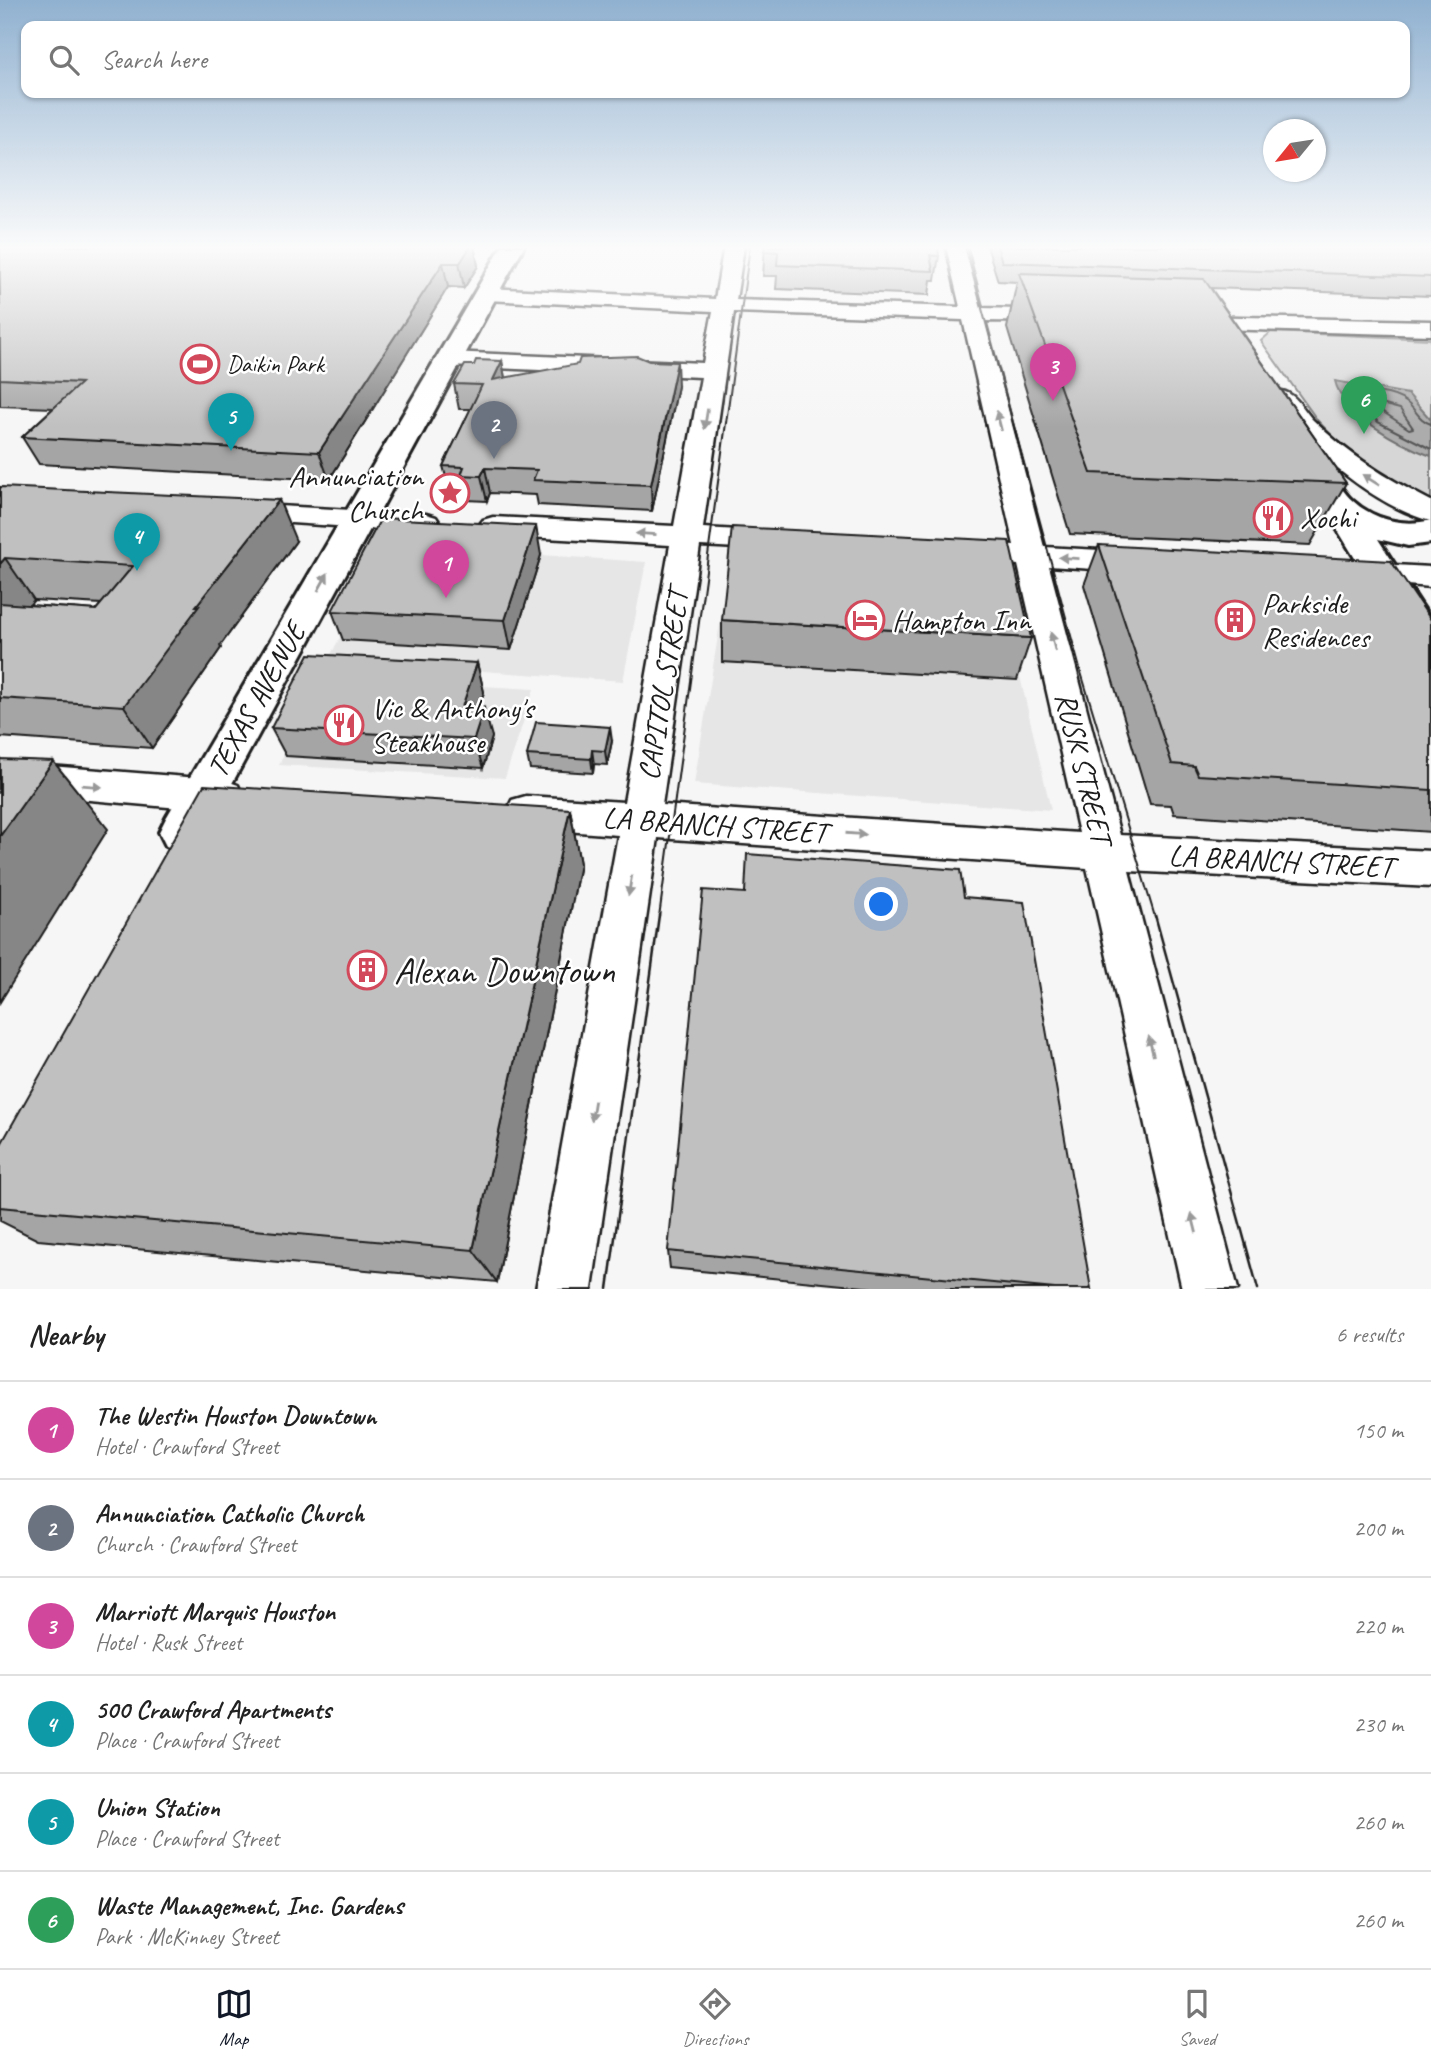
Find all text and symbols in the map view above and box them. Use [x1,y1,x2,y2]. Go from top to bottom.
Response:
search box [21,21,1410,98]
icon: search [45,41,83,79]
text: Search here [101,43,207,76]
north arrow [1263,119,1326,182]
sports icon: Daikin Park [179,343,221,385]
pin: 3 [1030,343,1076,401]
place label: Daikin Park [227,349,326,379]
pin: 6 [1341,376,1387,434]
pin: 5 [208,393,254,451]
pin: 2 [471,401,517,459]
one-way arrow [700,408,711,430]
one-way arrow [993,410,1004,432]
place label: Annunciation Church [288,457,425,529]
place icon: Annunciation Church [429,472,471,514]
one-way arrow [1361,474,1380,487]
restaurant icon: Xochi [1252,497,1294,539]
place label: Xochi [1300,499,1359,537]
pin: 4 [114,513,160,571]
one-way arrow [635,528,657,539]
pin: 1 [423,540,469,598]
one-way arrow [1058,553,1080,564]
one-way arrow [317,573,329,592]
street label: CAPITOL STREET [629,580,698,783]
place label: Parkside Residences [1262,584,1372,656]
hotel icon: Hampton Inn [844,599,886,641]
building icon: Parkside Residences [1214,599,1256,641]
place label: Hampton Inn [892,601,1032,639]
street label: TEXAS AVENUE [198,613,316,784]
one-way arrow [1047,631,1058,653]
street label: RUSK STREET [1047,688,1123,854]
place label: Vic & Anthony's Steakhouse [371,689,536,761]
restaurant icon: Vic & Anthony's Steakhouse [323,704,365,746]
one-way arrow [82,780,104,791]
street label: LA BRANCH STREET [602,798,835,852]
one-way arrow [845,829,867,840]
street label: LA BRANCH STREET [1168,836,1401,886]
one-way arrow [624,876,635,898]
your location [864,887,898,921]
place label: Alexan Downtown [394,947,615,994]
building icon: Alexan Downtown [346,949,388,991]
one-way arrow [1146,1035,1157,1057]
one-way arrow [587,1100,598,1122]
one-way arrow [1188,1212,1199,1234]
text: Nearby [28,1316,104,1354]
text: 6 results [1336,1320,1403,1349]
text: The Westin Houston Downtown [95,1399,376,1432]
text: 1 [46,1416,56,1445]
text: 150 m [1354,1416,1403,1445]
text: Hotel · Crawford Street [95,1432,279,1461]
text: Annunciation Catholic Church [95,1497,364,1530]
text: 2 [46,1514,56,1543]
text: 200 m [1354,1514,1403,1543]
text: Church · Crawford Street [95,1530,296,1559]
text: Marriott Marquis Houston [95,1595,335,1628]
text: 3 [46,1612,56,1641]
text: 220 m [1354,1612,1403,1641]
text: Hotel · Rusk Street [95,1628,242,1657]
text: 500 Crawford Apartments [95,1693,331,1726]
text: 4 [46,1710,56,1739]
text: 230 m [1354,1710,1403,1739]
text: Place · Crawford Street [95,1726,279,1755]
text: Union Station [95,1791,220,1824]
text: 5 [46,1808,56,1837]
text: 260 m [1354,1808,1403,1837]
text: Place · Crawford Street [95,1824,279,1853]
text: Waste Management, Inc. Gardens [95,1889,403,1922]
text: 6 [46,1906,56,1935]
text: 260 m [1354,1906,1403,1935]
text: Park · McKinney Street [95,1922,279,1951]
tab: Map [215,1985,253,2051]
tab: Directions [682,1985,749,2051]
tab: Saved [1178,1985,1216,2051]

